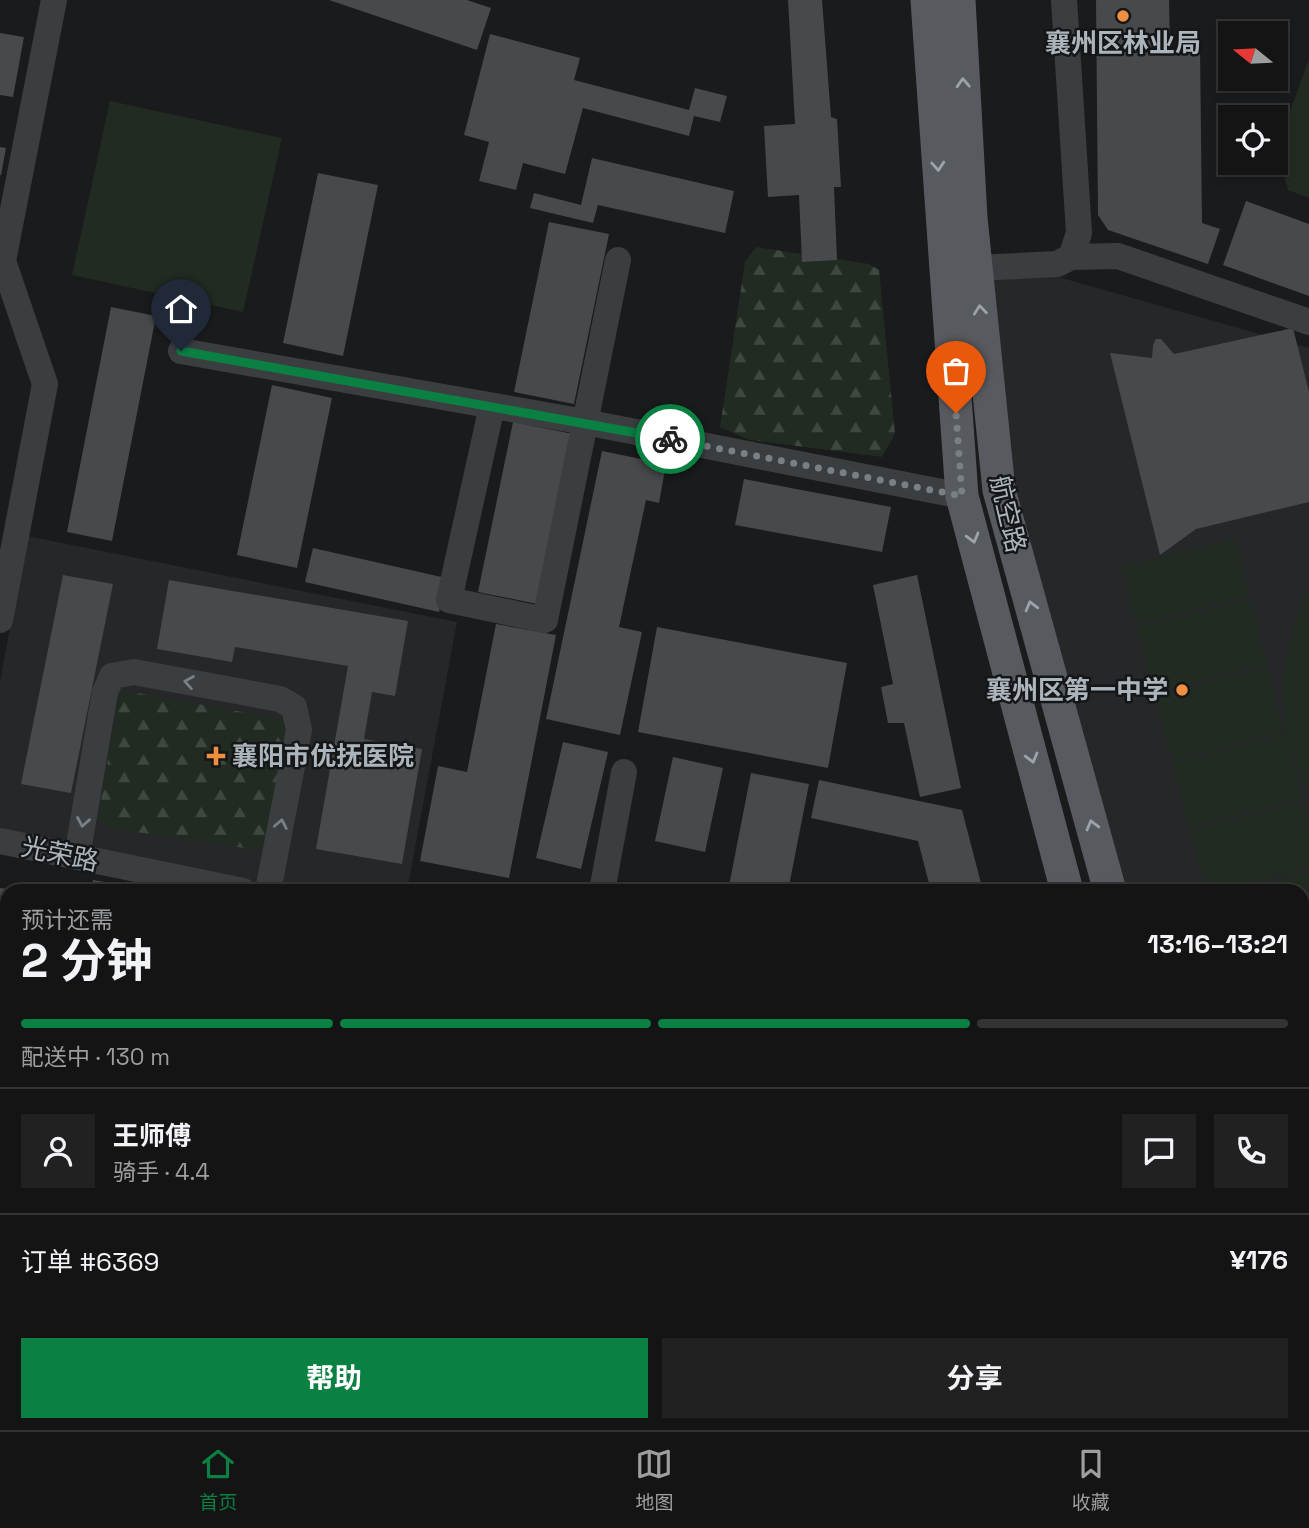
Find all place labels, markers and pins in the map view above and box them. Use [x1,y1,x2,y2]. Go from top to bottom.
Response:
marker: 襄州区林业局 [1115,8,1131,24]
place label: 襄州区林业局 [1045,26,1201,60]
pin [151,279,211,351]
pin [926,341,986,413]
place label: 襄州区第一中学 [986,673,1168,707]
marker: 襄州区第一中学 [1174,682,1190,698]
place label: 襄阳市优抚医院 [232,739,414,773]
marker: 襄阳市优抚医院 [206,746,226,766]

